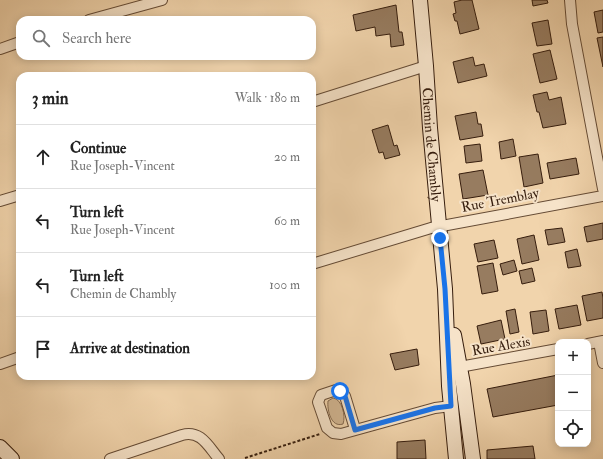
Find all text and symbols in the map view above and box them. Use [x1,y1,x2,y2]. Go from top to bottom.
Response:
search box [16,16,316,60]
icon: search [30,27,52,49]
text: Search here [62,29,131,48]
street label: Chemin de Chambly [419,87,445,203]
text: 3 min [32,88,69,109]
text: Walk · 180 m [235,90,300,106]
text: Continue [70,139,126,158]
icon: ahead [32,146,54,168]
text: 20 m [274,149,300,165]
text: Rue Joseph-Vincent [70,158,175,174]
street label: Rue Tremblay [460,184,541,217]
text: Turn left [70,203,124,222]
icon: left [32,210,54,232]
text: 60 m [274,213,300,229]
text: Rue Joseph-Vincent [70,222,175,238]
route end [431,229,449,247]
text: Turn left [70,267,124,286]
icon: left [32,274,54,296]
text: 100 m [269,277,300,293]
text: Chemin de Chambly [70,286,176,302]
street label: Rue Alexis [470,332,532,359]
icon: arrive [32,338,54,360]
text: Arrive at destination [70,339,190,358]
map controls [555,339,591,447]
button: + [555,339,591,375]
button: − [555,375,591,411]
route start [331,382,349,400]
button: locate [555,411,591,447]

